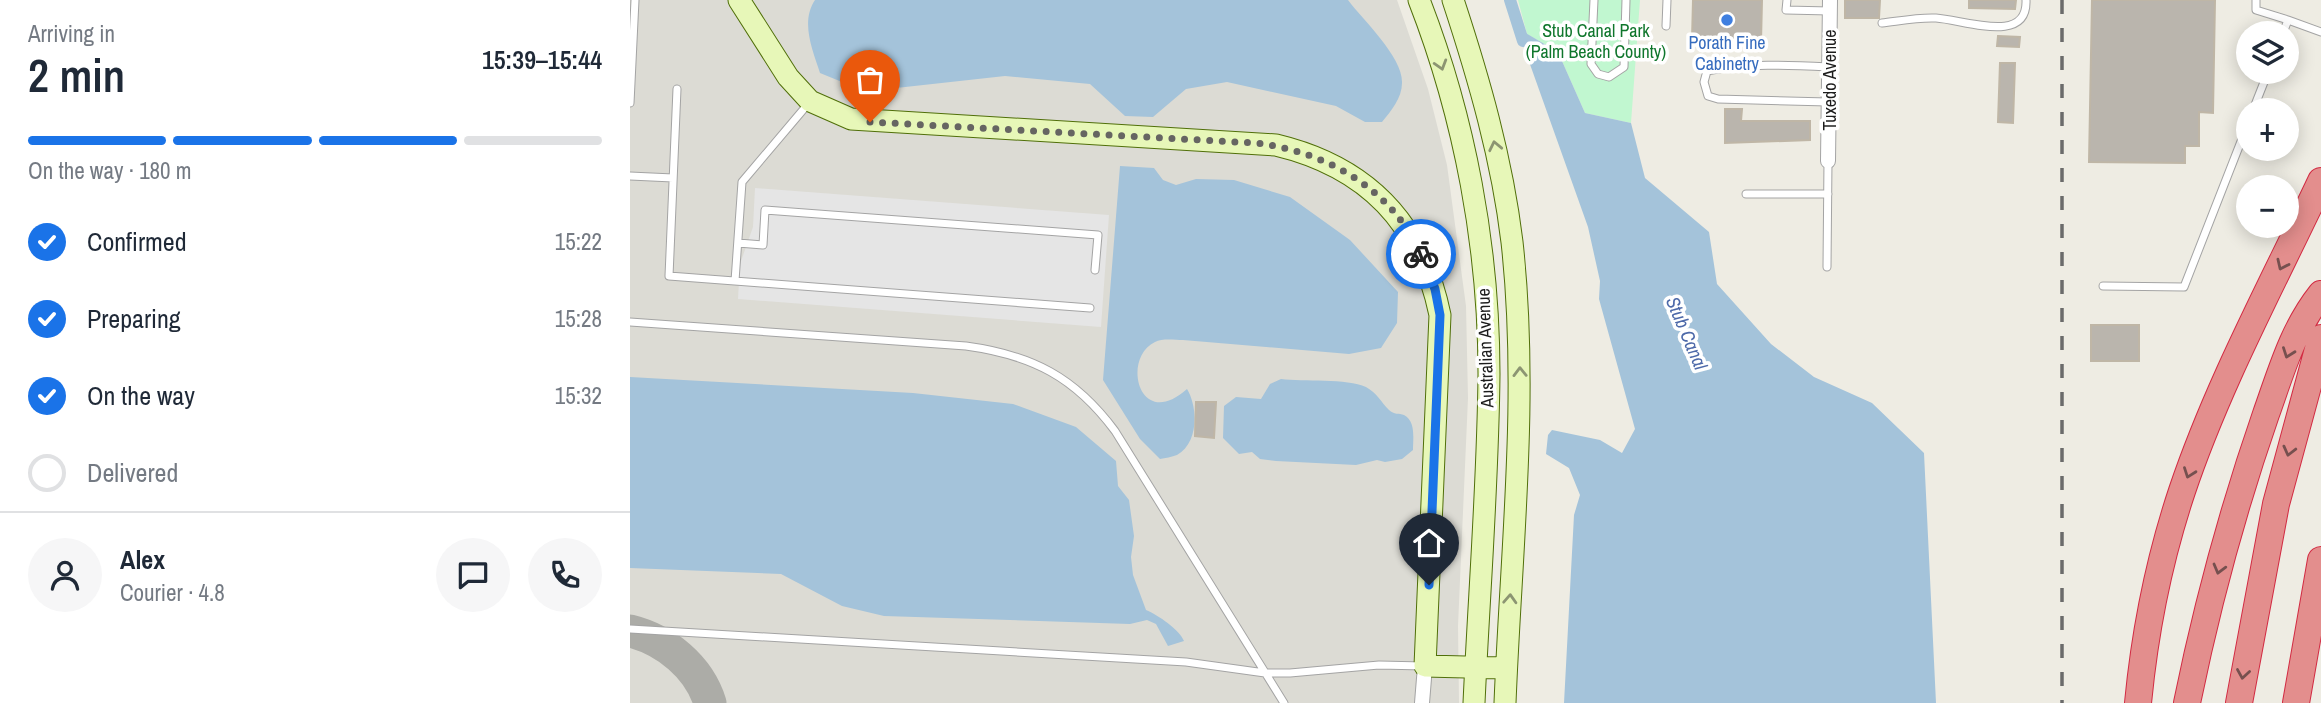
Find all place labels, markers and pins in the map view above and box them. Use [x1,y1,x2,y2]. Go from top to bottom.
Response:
marker: Porath Fine Cabinetry [1719,12,1735,28]
place label: Porath Fine Cabinetry [1688,30,1766,76]
pin [840,50,900,122]
pin [1399,513,1459,585]

